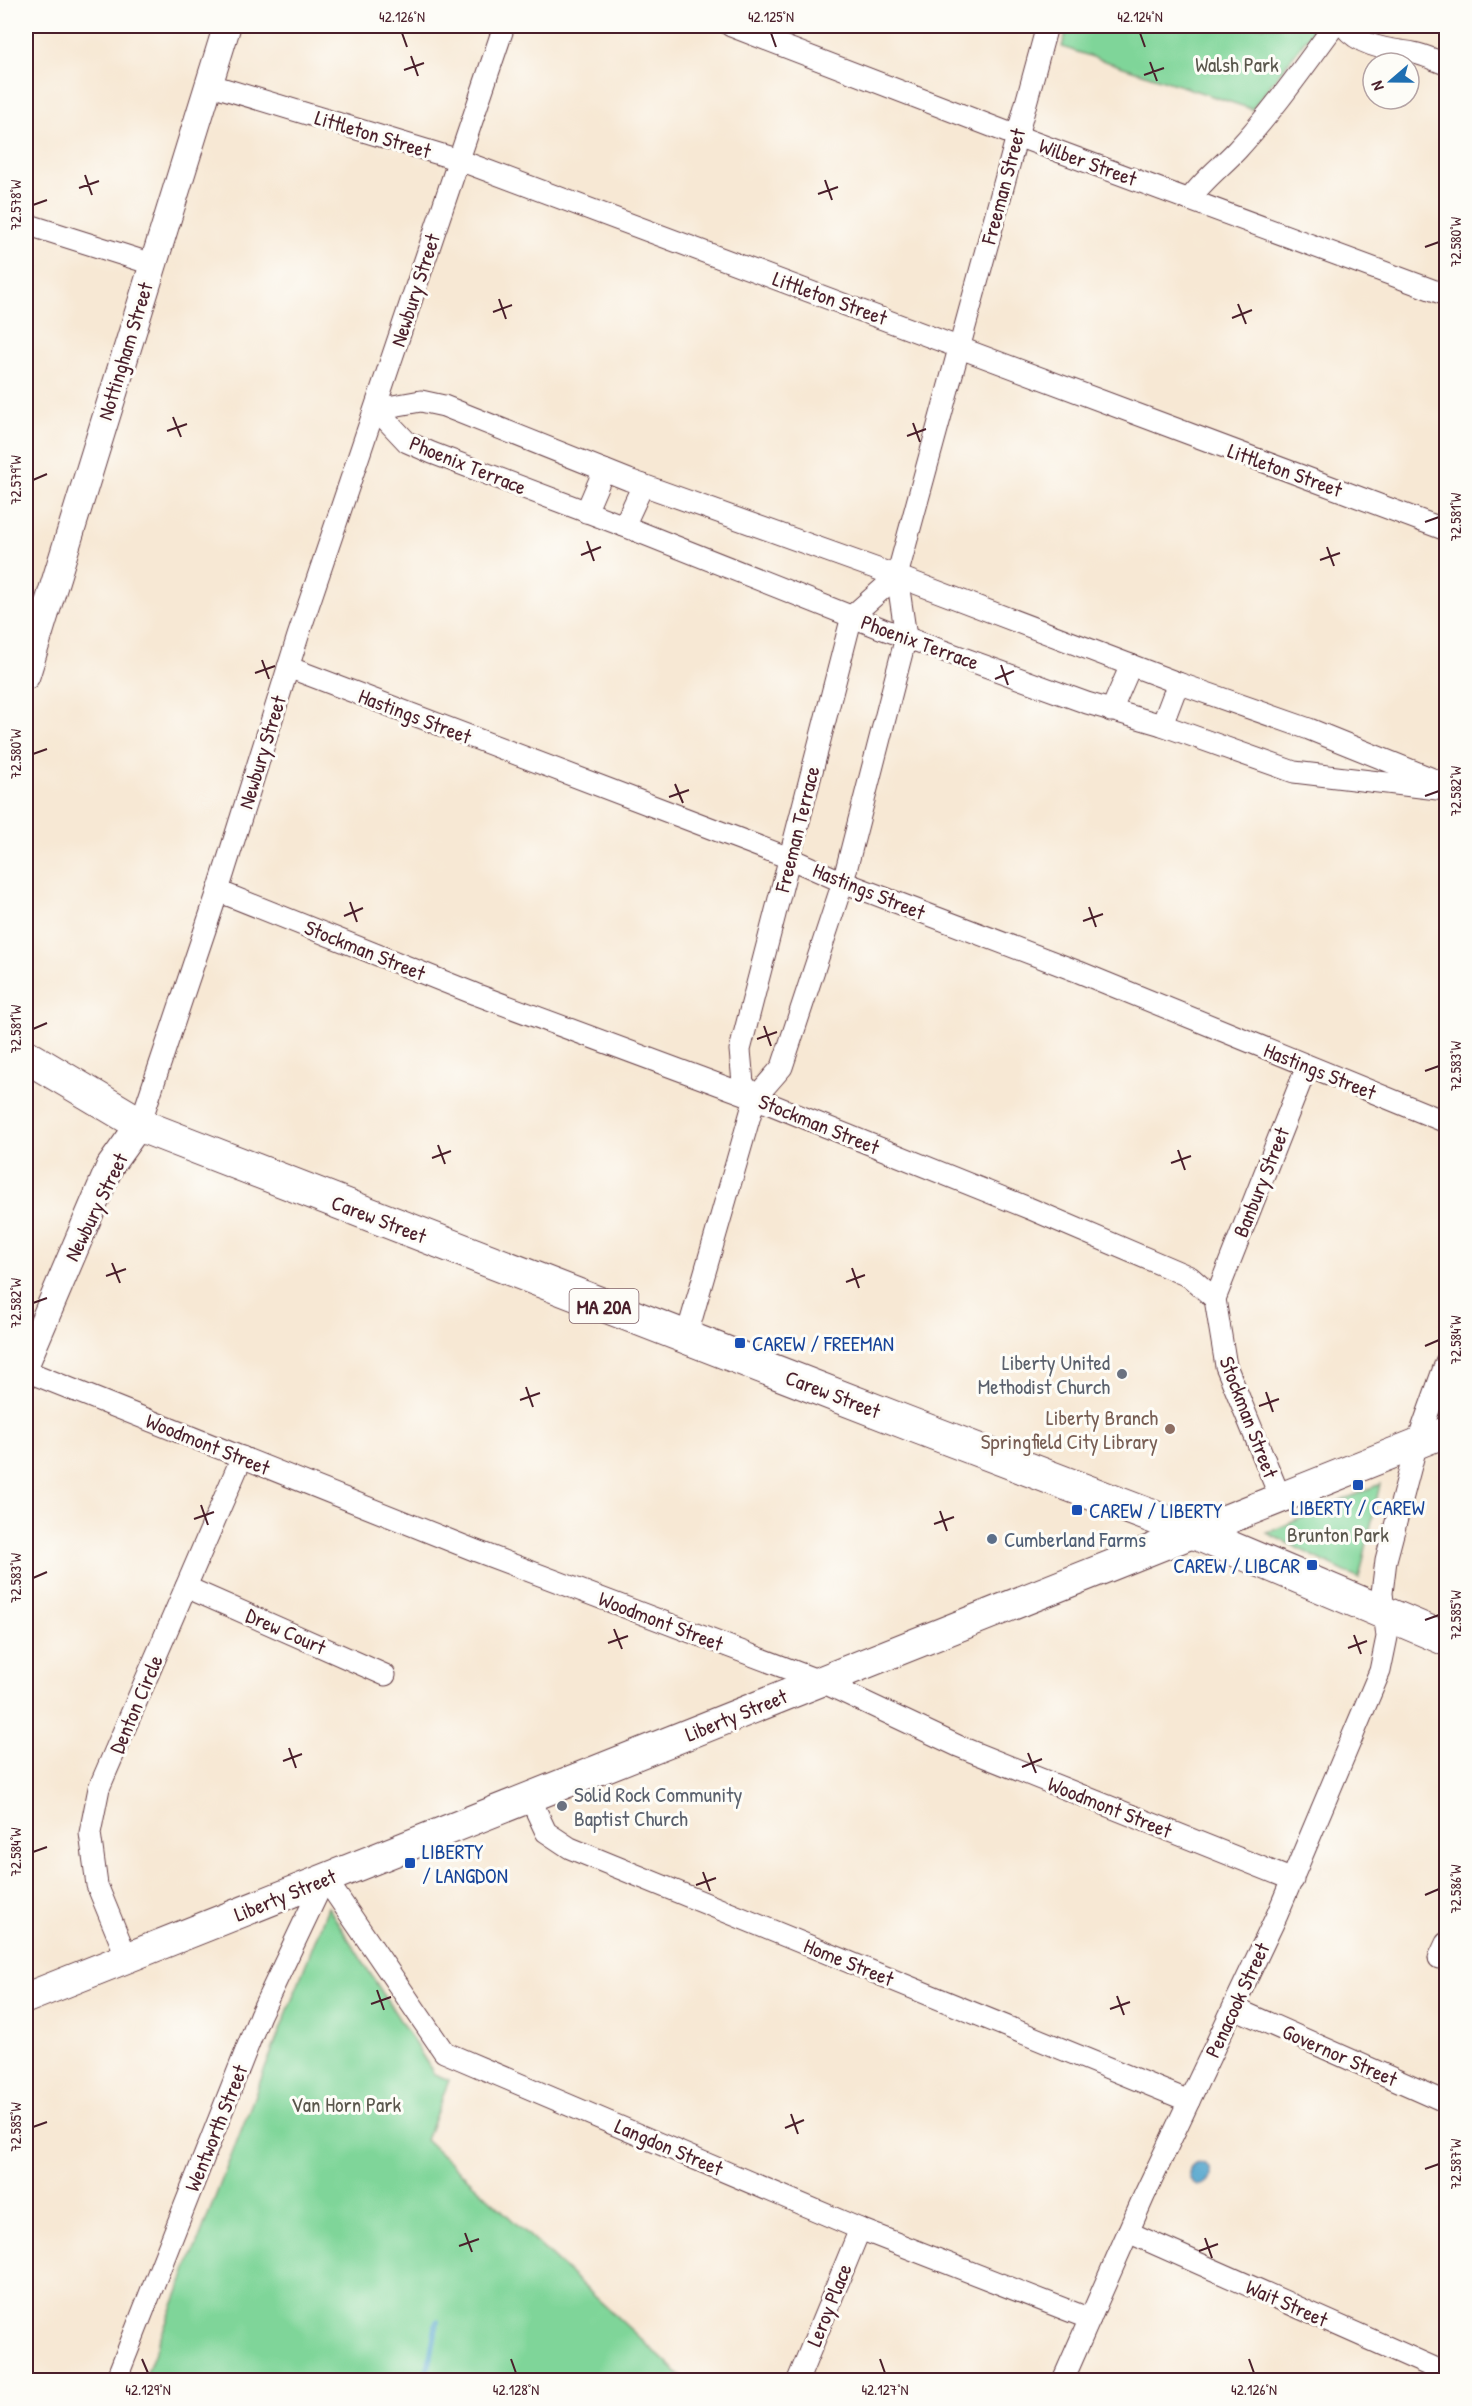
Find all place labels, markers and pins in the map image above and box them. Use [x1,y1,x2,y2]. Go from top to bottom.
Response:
place label: CAREW / FREEMAN [752,1329,894,1358]
marker: CAREW / FREEMAN [733,1336,747,1350]
place label: Liberty United Methodist Church [978,1348,1110,1401]
marker: Liberty United Methodist Church [1115,1367,1129,1381]
place label: Liberty Branch Springfield City Library [981,1403,1158,1456]
marker: Liberty Branch Springfield City Library [1163,1422,1177,1436]
marker: LIBERTY / CAREW [1351,1478,1365,1492]
place label: LIBERTY / CAREW [1291,1493,1425,1522]
place label: CAREW / LIBERTY [1089,1496,1223,1525]
marker: CAREW / LIBERTY [1070,1503,1084,1517]
place label: Cumberland Farms [1004,1525,1146,1554]
marker: Cumberland Farms [985,1532,999,1546]
place label: CAREW / LIBCAR [1173,1551,1300,1580]
marker: CAREW / LIBCAR [1305,1558,1319,1572]
place label: Solid Rock Community Baptist Church [574,1780,742,1833]
marker: Solid Rock Community Baptist Church [555,1799,569,1813]
place label: LIBERTY / LANGDON [422,1837,508,1890]
marker: LIBERTY / LANGDON [403,1856,417,1870]

